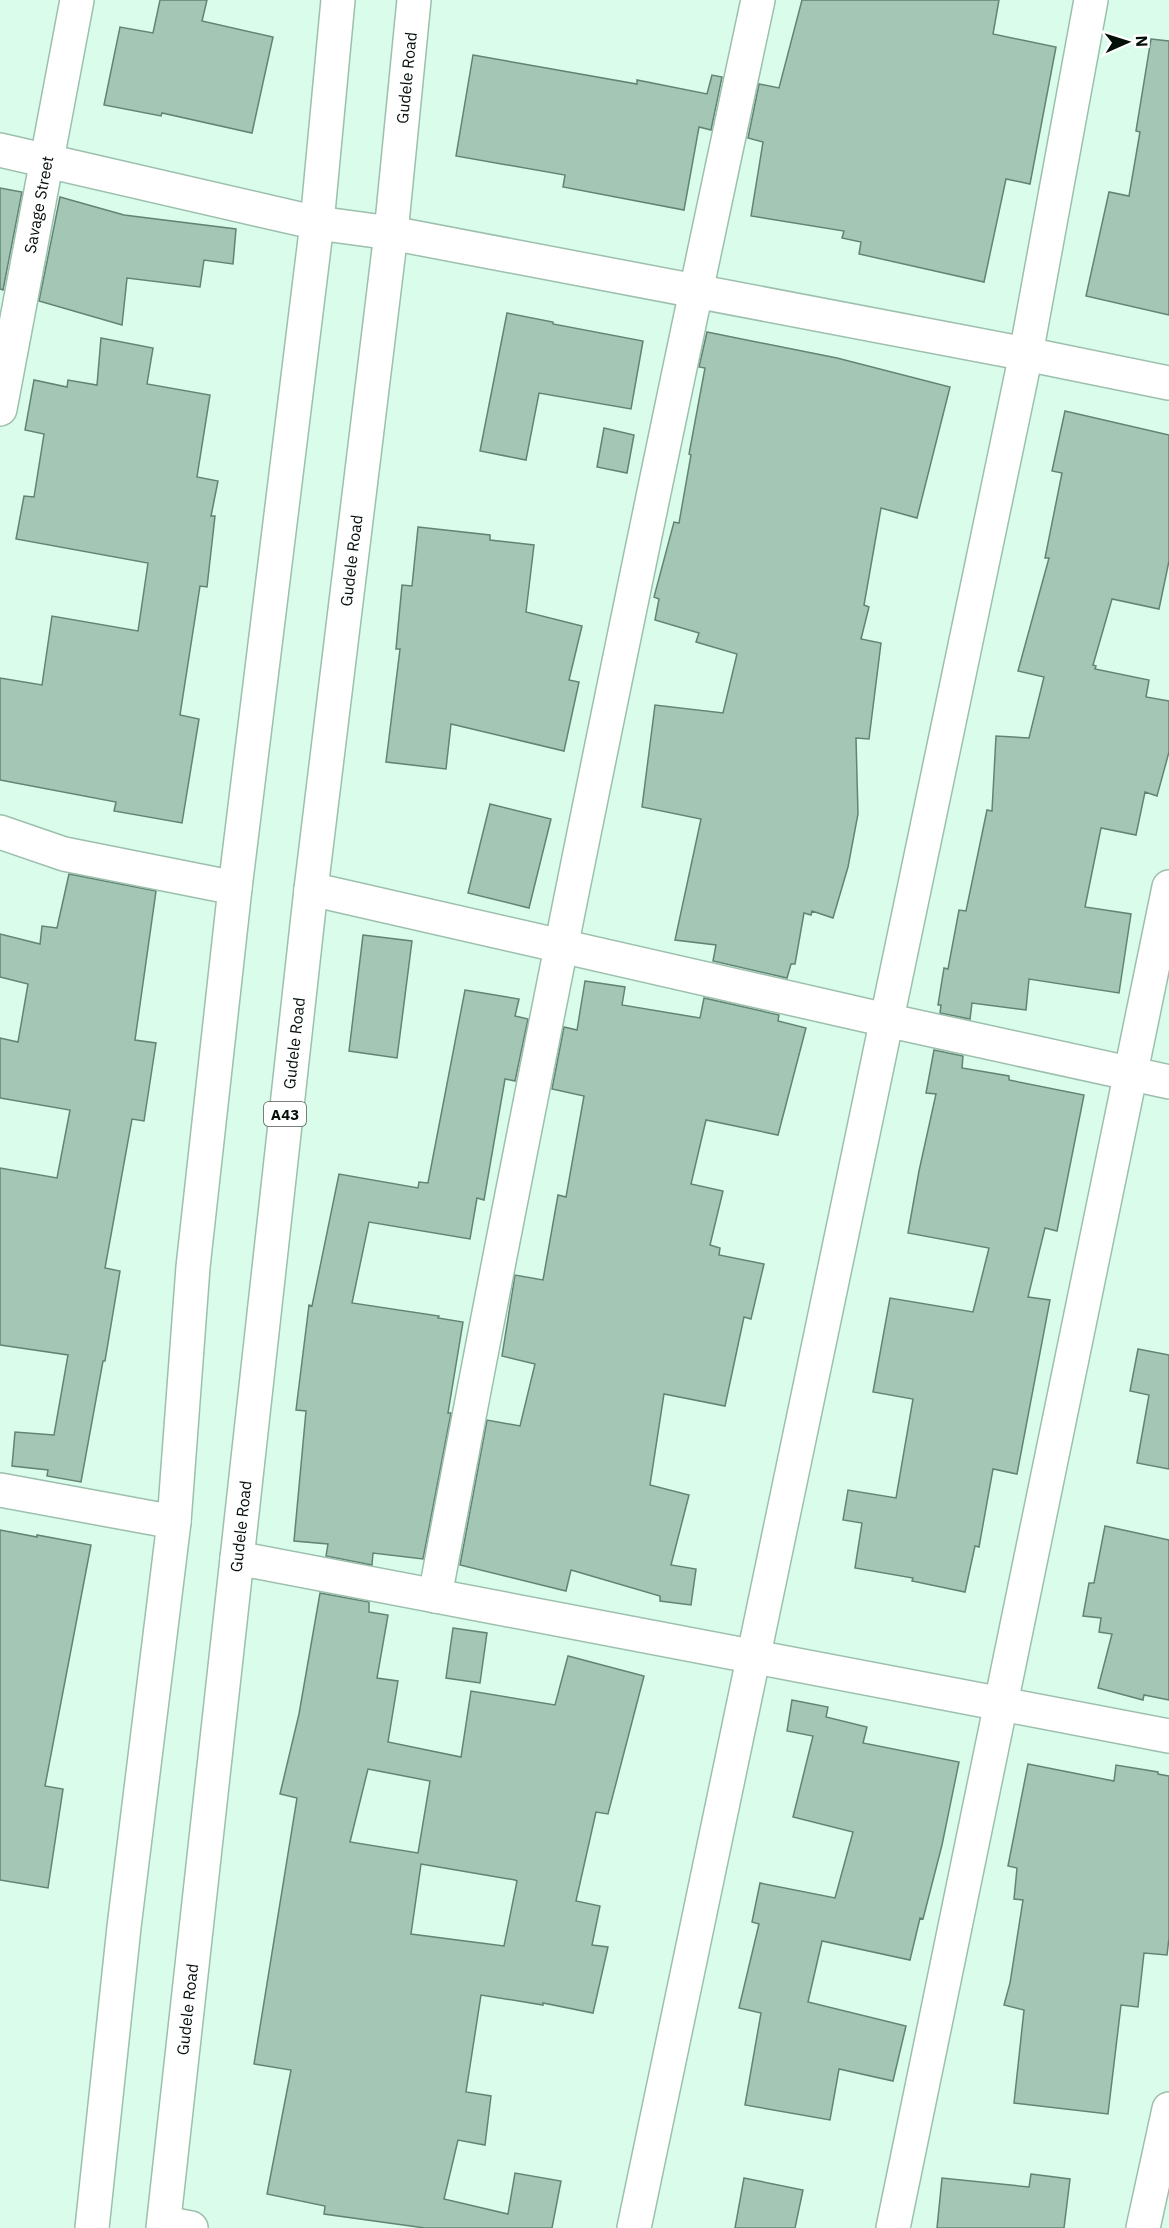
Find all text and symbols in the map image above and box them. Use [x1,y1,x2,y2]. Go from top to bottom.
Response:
north arrow [1097,12,1157,72]
street label: Gudele Road [392,31,421,125]
text: N [1132,35,1152,48]
street label: Savage Street [20,154,57,255]
street label: Gudele Road [336,514,367,607]
street label: Gudele Road [279,996,309,1090]
road number: A43 [264,1102,306,1126]
street label: Gudele Road [226,1479,256,1573]
street label: Gudele Road [172,1962,202,2056]

